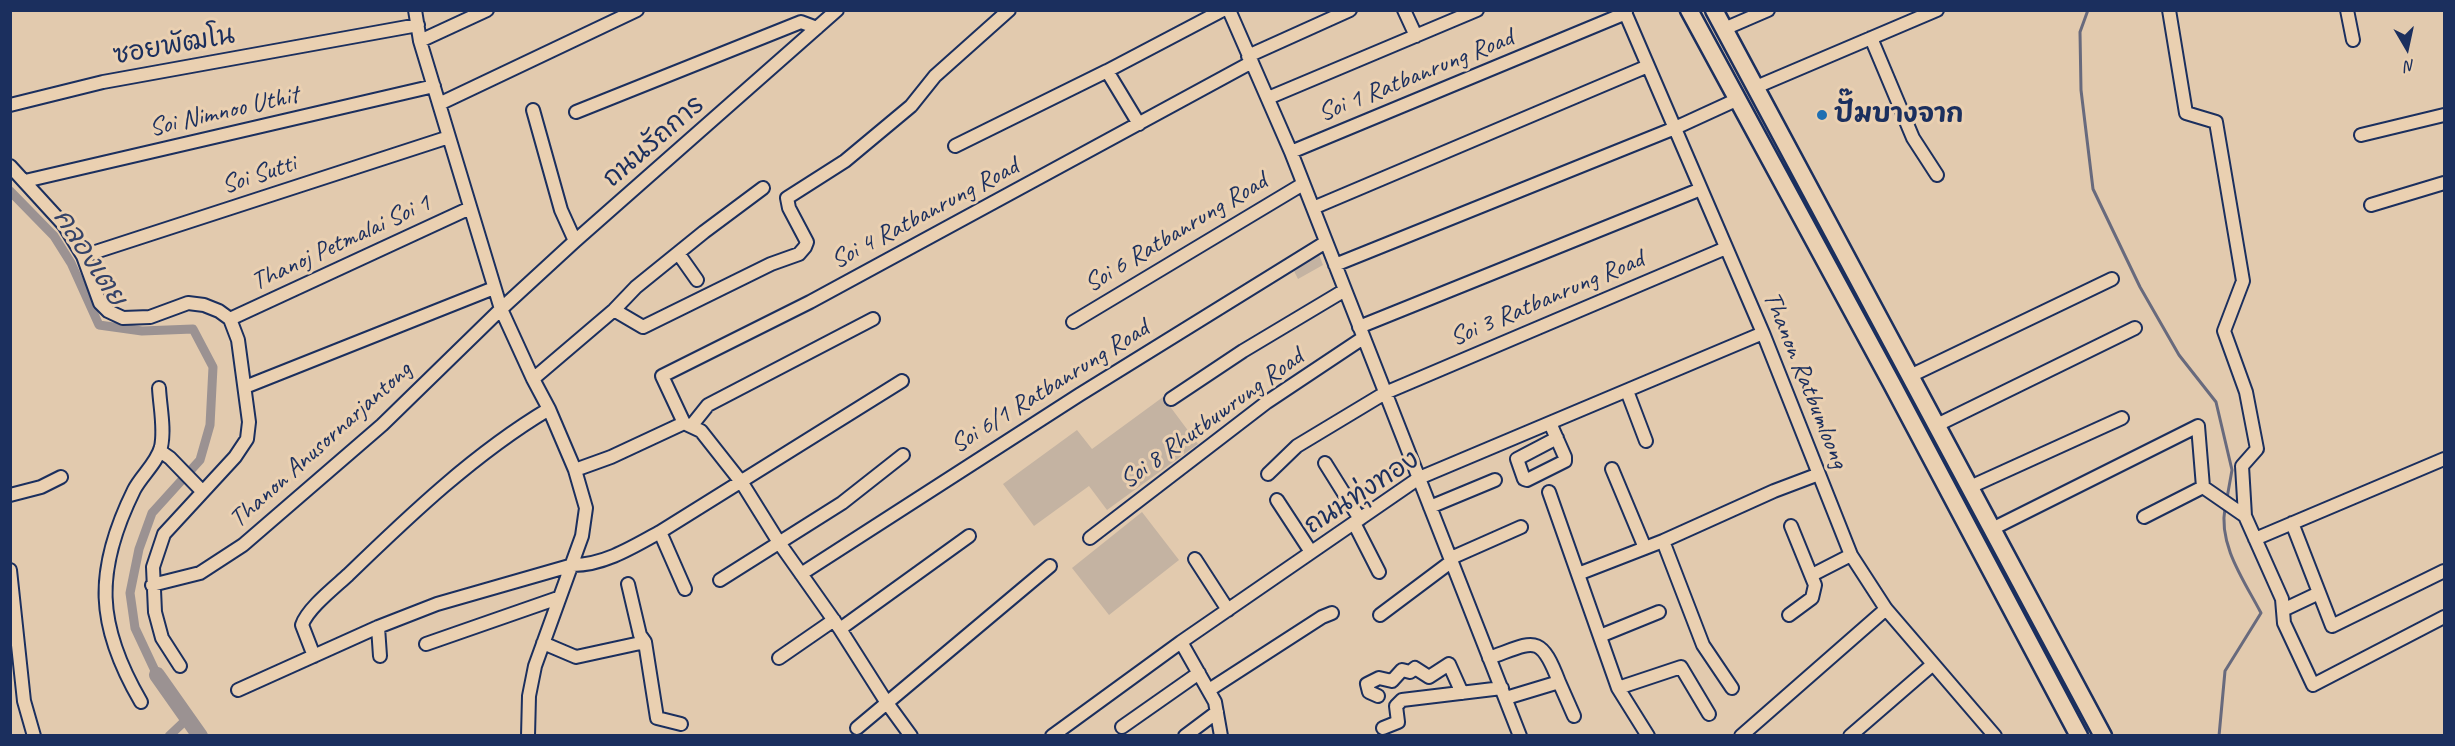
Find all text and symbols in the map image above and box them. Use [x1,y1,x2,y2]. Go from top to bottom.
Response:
north arrow [2377,18,2437,78]
street label: ซอยพัฒโน [111,20,237,72]
street label: Soi 1 Ratbanrung Road [1314,23,1518,129]
text: N [2403,55,2416,76]
street label: Soi Nimnoo Uthit [146,80,302,144]
street label: ถนนรัถการ [597,90,711,194]
place label: ปั๊มบางจาก [1834,99,1963,131]
marker: ปั๊มบางจาก [1815,108,1829,122]
street label: Soi Sutti [218,148,300,202]
street label: Soi 4 Ratbanrung Road [826,152,1024,276]
street label: Soi 6 Ratbanrung Road [1079,166,1273,300]
street label: Thanoj Petmalai Soi 1 [247,188,435,298]
water label: คลองเตย [46,203,132,313]
street label: Soi 3 Ratbanrung Road [1445,244,1649,354]
street label: Thanon Ratbumloong [1755,287,1855,473]
street label: Soi 6/1 Ratbanrung Road [945,313,1155,461]
street label: Soi 8 Rhutbuwrung Road [1114,342,1310,496]
street label: Thanon Anusornarjantong [223,355,419,535]
street label: ถนนทุ่งทอง [1299,444,1425,542]

